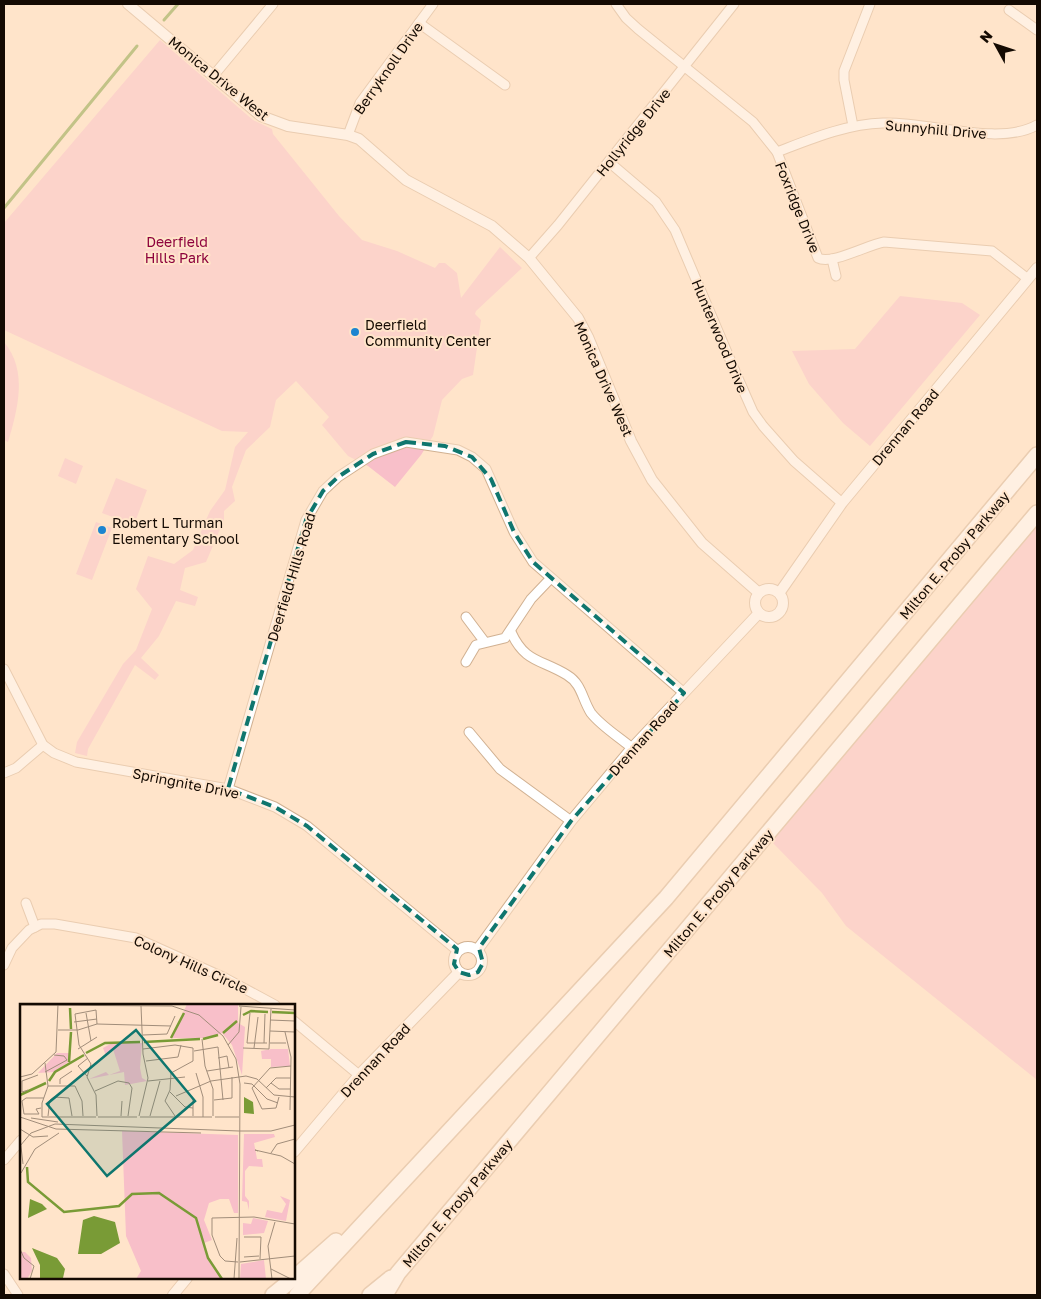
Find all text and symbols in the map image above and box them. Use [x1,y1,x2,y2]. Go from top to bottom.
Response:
street label: Berryknoll Drive [350,19,426,117]
north arrow [971,20,1021,70]
text: N [976,27,996,46]
street label: Monica Drive West [165,32,273,124]
street label: Hollyridge Drive [592,85,674,179]
street label: Sunnyhill Drive [885,116,987,142]
street label: Foxridge Drive [772,159,824,255]
park label: Deerfield Hills Park [145,233,209,266]
street label: Hunterwood Drive [688,277,752,395]
place label: Deerfield Community Center [365,316,492,349]
street label: Monica Drive West [571,319,637,439]
marker: Deerfield Community Center [349,326,361,338]
street label: Drennan Road [868,385,942,469]
street label: Milton E. Proby Parkway [895,487,1013,622]
street label: Deerfield Hills Road [263,511,319,643]
place label: Robert L Turman Elementary School [112,514,239,547]
marker: Robert L Turman Elementary School [96,524,108,536]
street label: Drennan Road [605,697,681,779]
street label: Springnite Drive [131,764,241,802]
street label: Milton E. Proby Parkway [659,825,777,960]
street label: Colony Hills Circle [131,931,251,997]
inset map [20,1004,295,1279]
street label: Drennan Road [336,1020,414,1100]
street label: Milton E. Proby Parkway [398,1135,516,1270]

